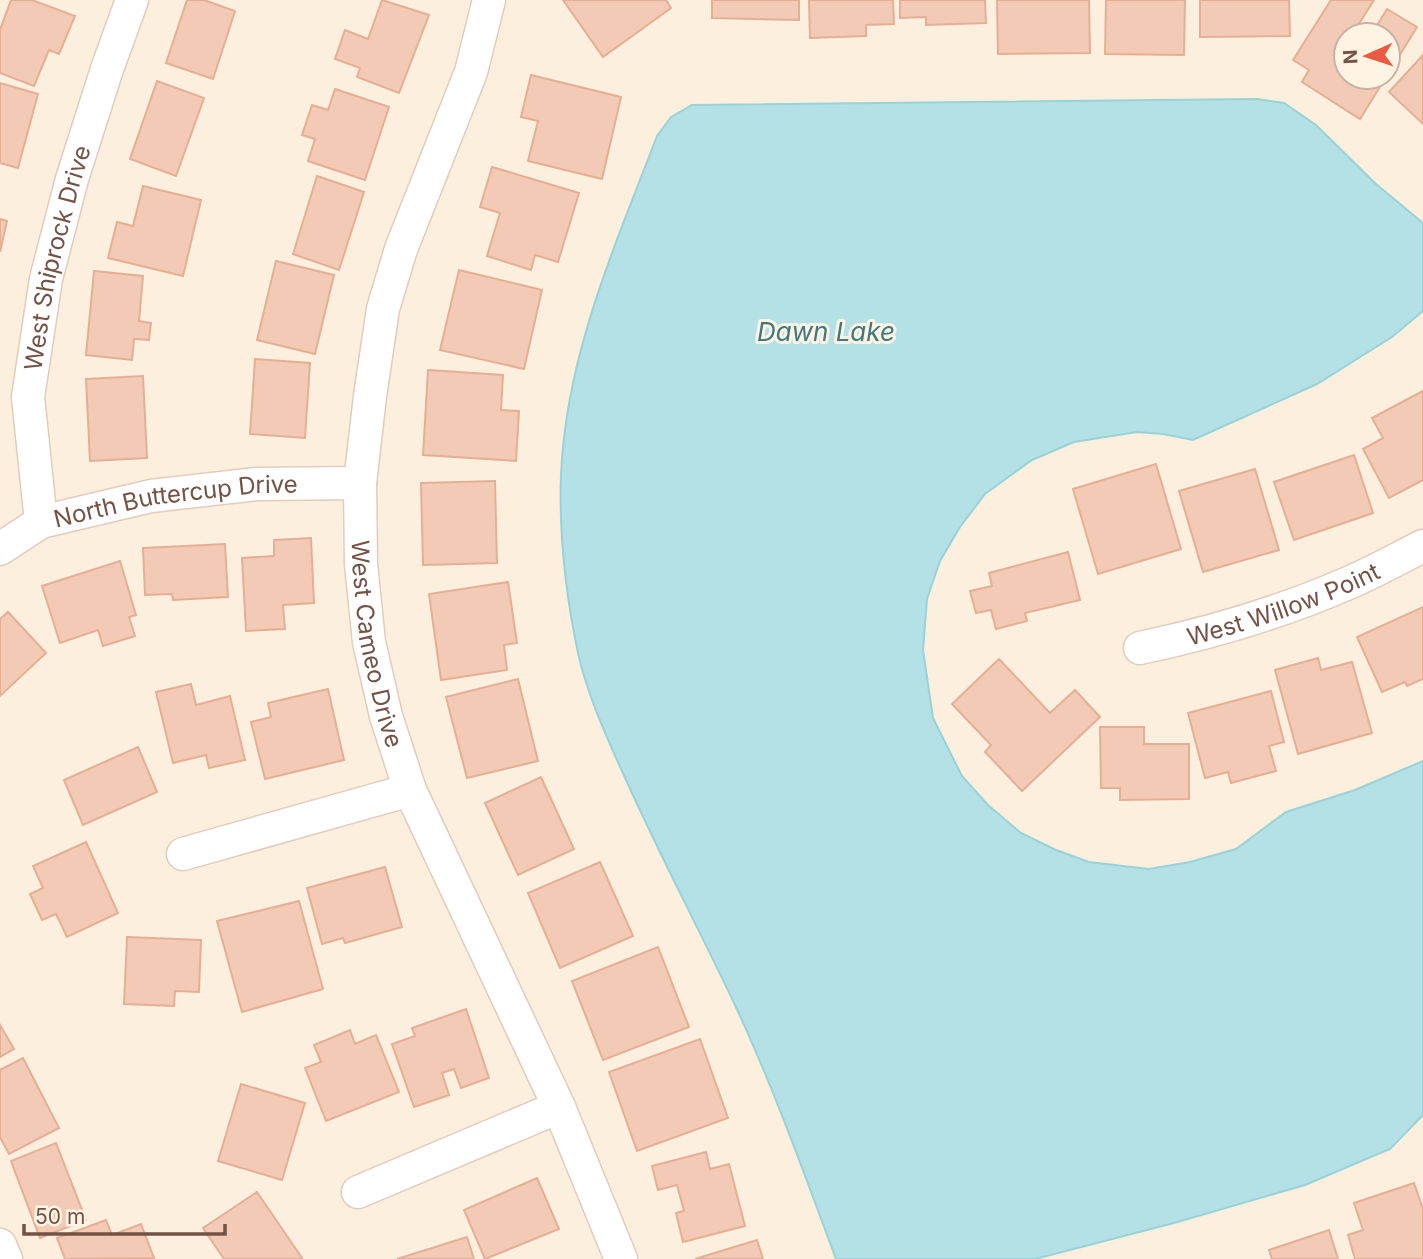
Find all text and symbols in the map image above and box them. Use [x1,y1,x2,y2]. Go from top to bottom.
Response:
north arrow [1332,21,1402,91]
text: N [1339,49,1362,65]
street label: West Shiprock Drive [18,142,96,372]
water label: Dawn Lake [757,316,895,347]
street label: North Buttercup Drive [51,469,298,533]
street label: West Cameo Drive [346,540,410,751]
street label: West Willow Point [1184,556,1384,651]
scale bar [24,1192,226,1236]
text: 50 m [35,1204,85,1229]

